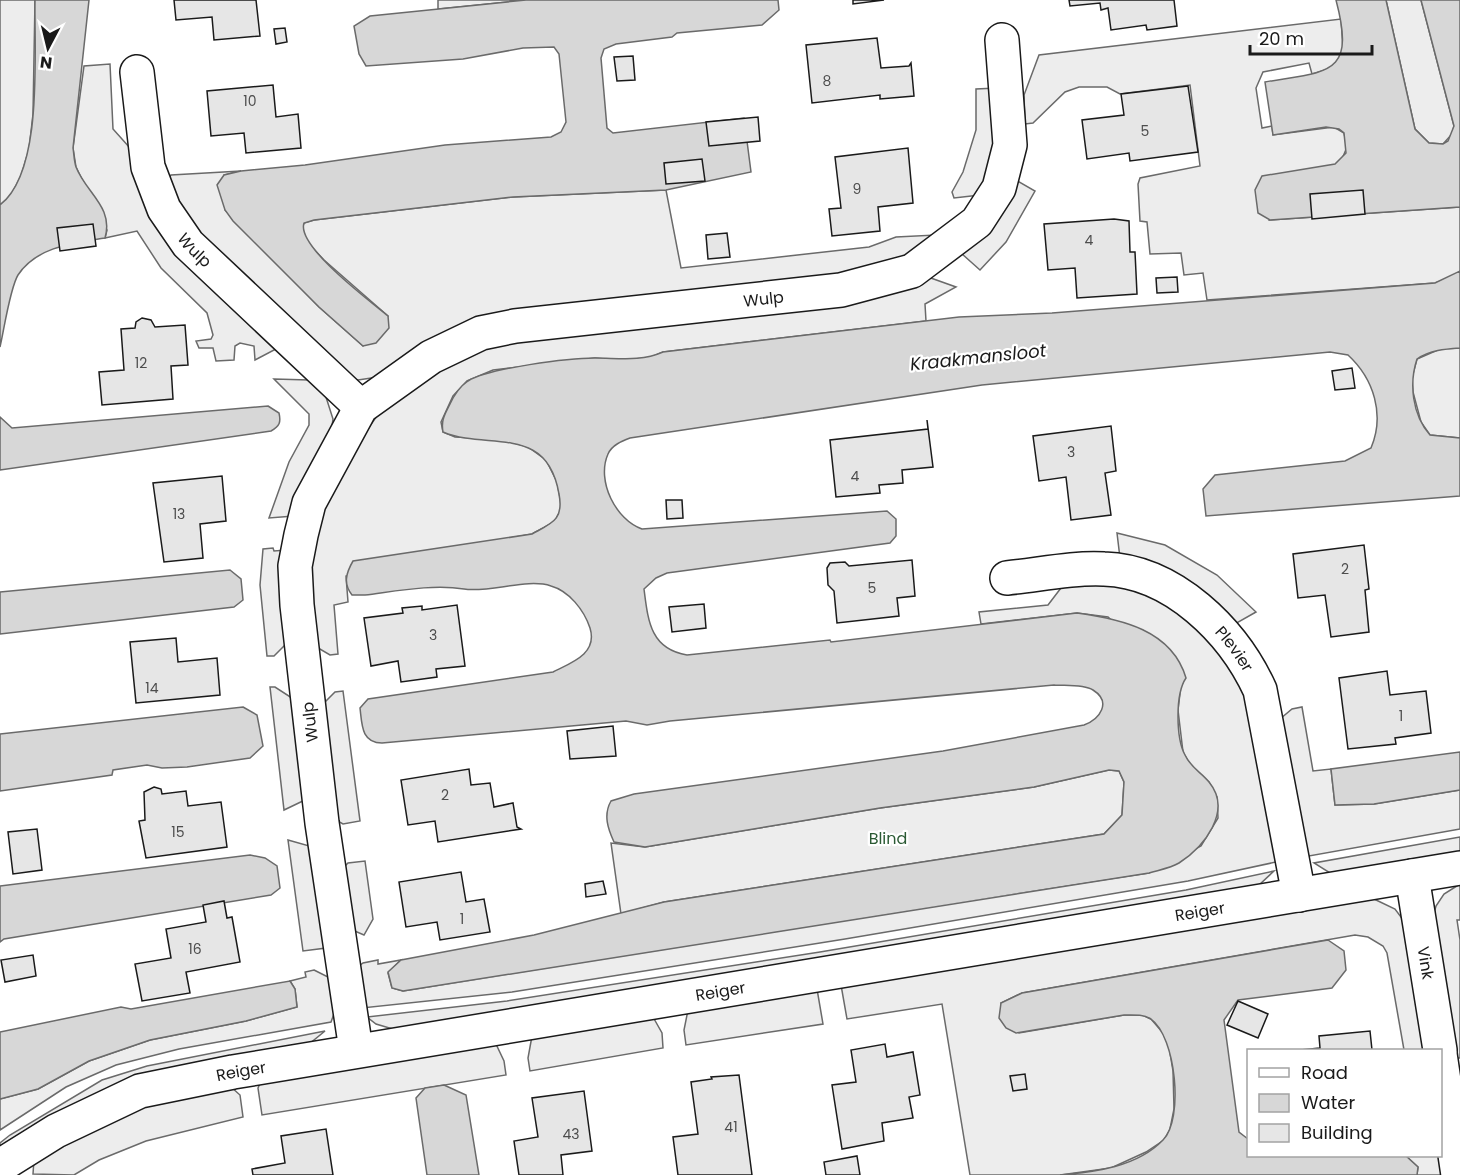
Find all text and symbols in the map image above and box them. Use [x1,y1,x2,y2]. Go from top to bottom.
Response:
north arrow [18,18,78,78]
scale bar [1250,18,1372,56]
text: 20 m [1259,26,1304,51]
text: N [39,50,54,75]
house number: 8 [823,71,832,91]
house number: 10 [243,91,257,111]
house number: 5 [1141,121,1149,141]
house number: 9 [853,179,861,199]
street label: Wulp [172,228,217,273]
house number: 4 [1085,230,1094,250]
street label: Wulp [742,285,785,312]
water label: Kraakmansloot [909,337,1048,377]
house number: 12 [135,353,147,373]
house number: 3 [1067,442,1075,462]
house number: 4 [851,466,860,486]
house number: 13 [173,504,185,524]
house number: 2 [1341,559,1349,579]
house number: 5 [868,578,876,598]
street label: Plevier [1210,621,1259,676]
house number: 3 [429,625,437,645]
house number: 14 [145,678,159,698]
street label: Wulp [296,700,324,744]
house number: 1 [1399,706,1403,726]
house number: 2 [441,785,449,805]
house number: 15 [171,822,185,842]
park label: Blind [869,827,907,850]
street label: Reiger [1173,896,1226,927]
house number: 1 [460,909,464,929]
house number: 16 [188,939,202,959]
street label: Vink [1412,945,1440,982]
street label: Reiger [694,976,747,1006]
legend [1247,1049,1442,1157]
street label: Reiger [214,1055,268,1087]
text: Road [1301,1060,1348,1085]
text: Water [1301,1090,1355,1115]
house number: 41 [724,1117,738,1137]
text: Building [1301,1120,1373,1145]
house number: 43 [562,1124,580,1144]

